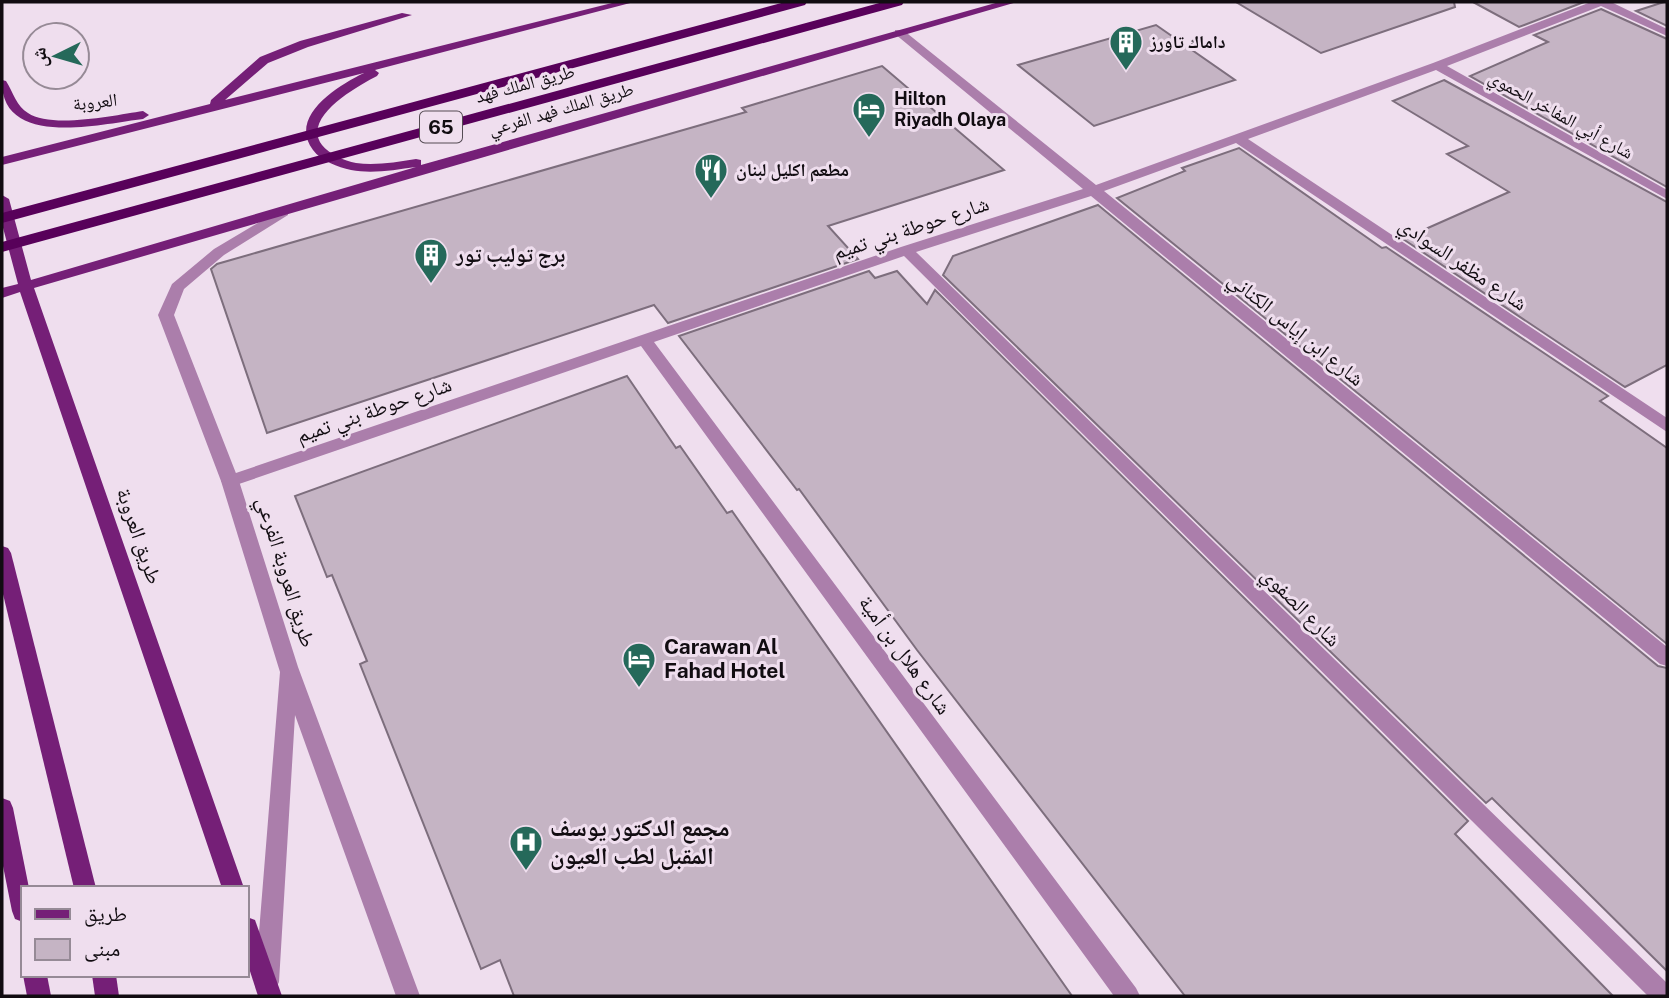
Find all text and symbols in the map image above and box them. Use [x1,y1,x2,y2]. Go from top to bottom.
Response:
north arrow [21,21,91,91]
building icon: داماك تاورز [1107,23,1145,72]
place label: داماك تاورز [1149,31,1226,52]
text: ش [27,46,52,68]
street label: طريق الملك فهد [473,60,577,108]
street label: شارع أبي المفاخر الحموي [1483,66,1637,167]
street label: طريق الملك فهد الفرعي [486,78,637,144]
place label: Hilton Riyadh Olaya [894,88,1006,130]
street label: العروبة [72,89,118,115]
hotel icon: Hilton Riyadh Olaya [850,90,888,139]
road number: 65 [420,111,462,142]
restaurant icon: مطعم اكليل لبنان [692,151,730,200]
place label: مطعم اكليل لبنان [736,159,849,182]
street label: شارع حوطة بني تميم [830,191,993,269]
street label: شارع مظفر السوادي [1392,211,1532,319]
building icon: برج توليب تور [412,236,450,285]
place label: برج توليب تور [455,242,565,268]
street label: شارع ابن إياس الكناني [1221,266,1369,394]
street label: شارع حوطة بني تميم [293,371,456,452]
street label: طريق العروبة [110,485,168,587]
street label: طريق العروبة الفرعي [248,494,321,651]
street label: شارع الصفوي [1253,562,1346,655]
street label: شارع هلال بن أمية [853,590,957,720]
place label: Carawan Al Fahad Hotel [664,634,785,683]
hotel icon: Carawan Al Fahad Hotel [620,640,658,689]
place label: مجمع الدكتور يوسف المقبل لطب العيون [550,813,730,870]
hospital icon: مجمع الدكتور يوسف المقبل لطب العيون [507,823,545,872]
legend [21,886,248,977]
text: طريق [84,901,127,927]
text: مبنى [84,936,120,962]

